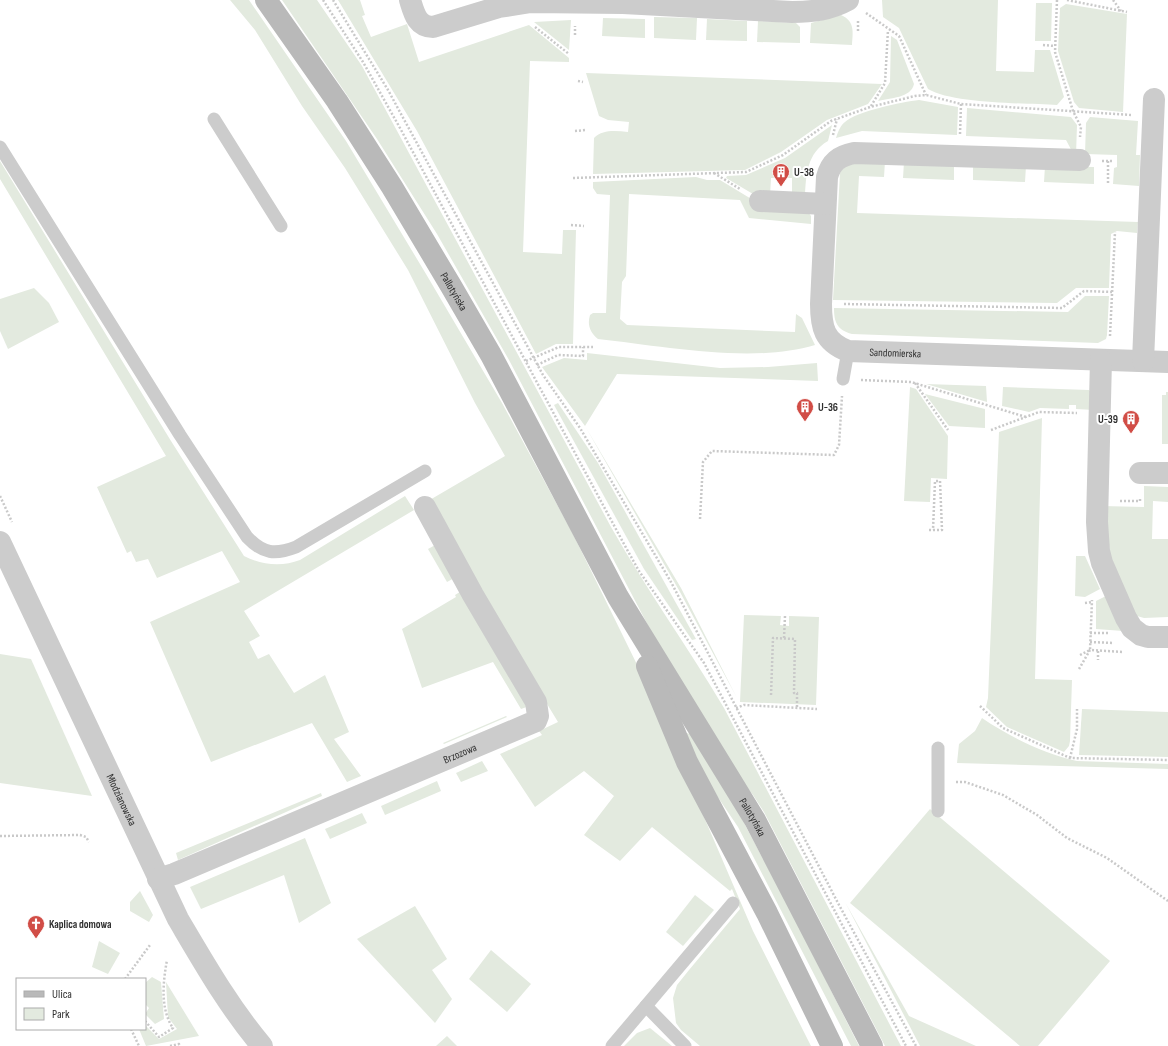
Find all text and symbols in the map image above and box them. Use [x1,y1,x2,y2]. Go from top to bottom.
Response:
building icon: U-38 [771,162,791,187]
place label: U-38 [794,166,814,179]
street label: Pallotyńska [437,270,470,313]
street label: Sandomierska [869,346,921,361]
building icon: U-36 [795,397,815,422]
place label: U-36 [818,401,838,414]
building icon: U-39 [1121,409,1141,434]
place label: U-39 [1098,413,1118,426]
street label: Brzozowa [441,741,479,766]
street label: Młodzianowska [103,772,139,828]
street label: Pallotyńska [736,796,768,839]
church icon: Kaplica domowa [26,914,46,939]
place label: Kaplica domowa [49,918,112,931]
legend [16,978,146,1030]
text: Ulica [52,987,72,1002]
text: Park [52,1007,70,1022]

